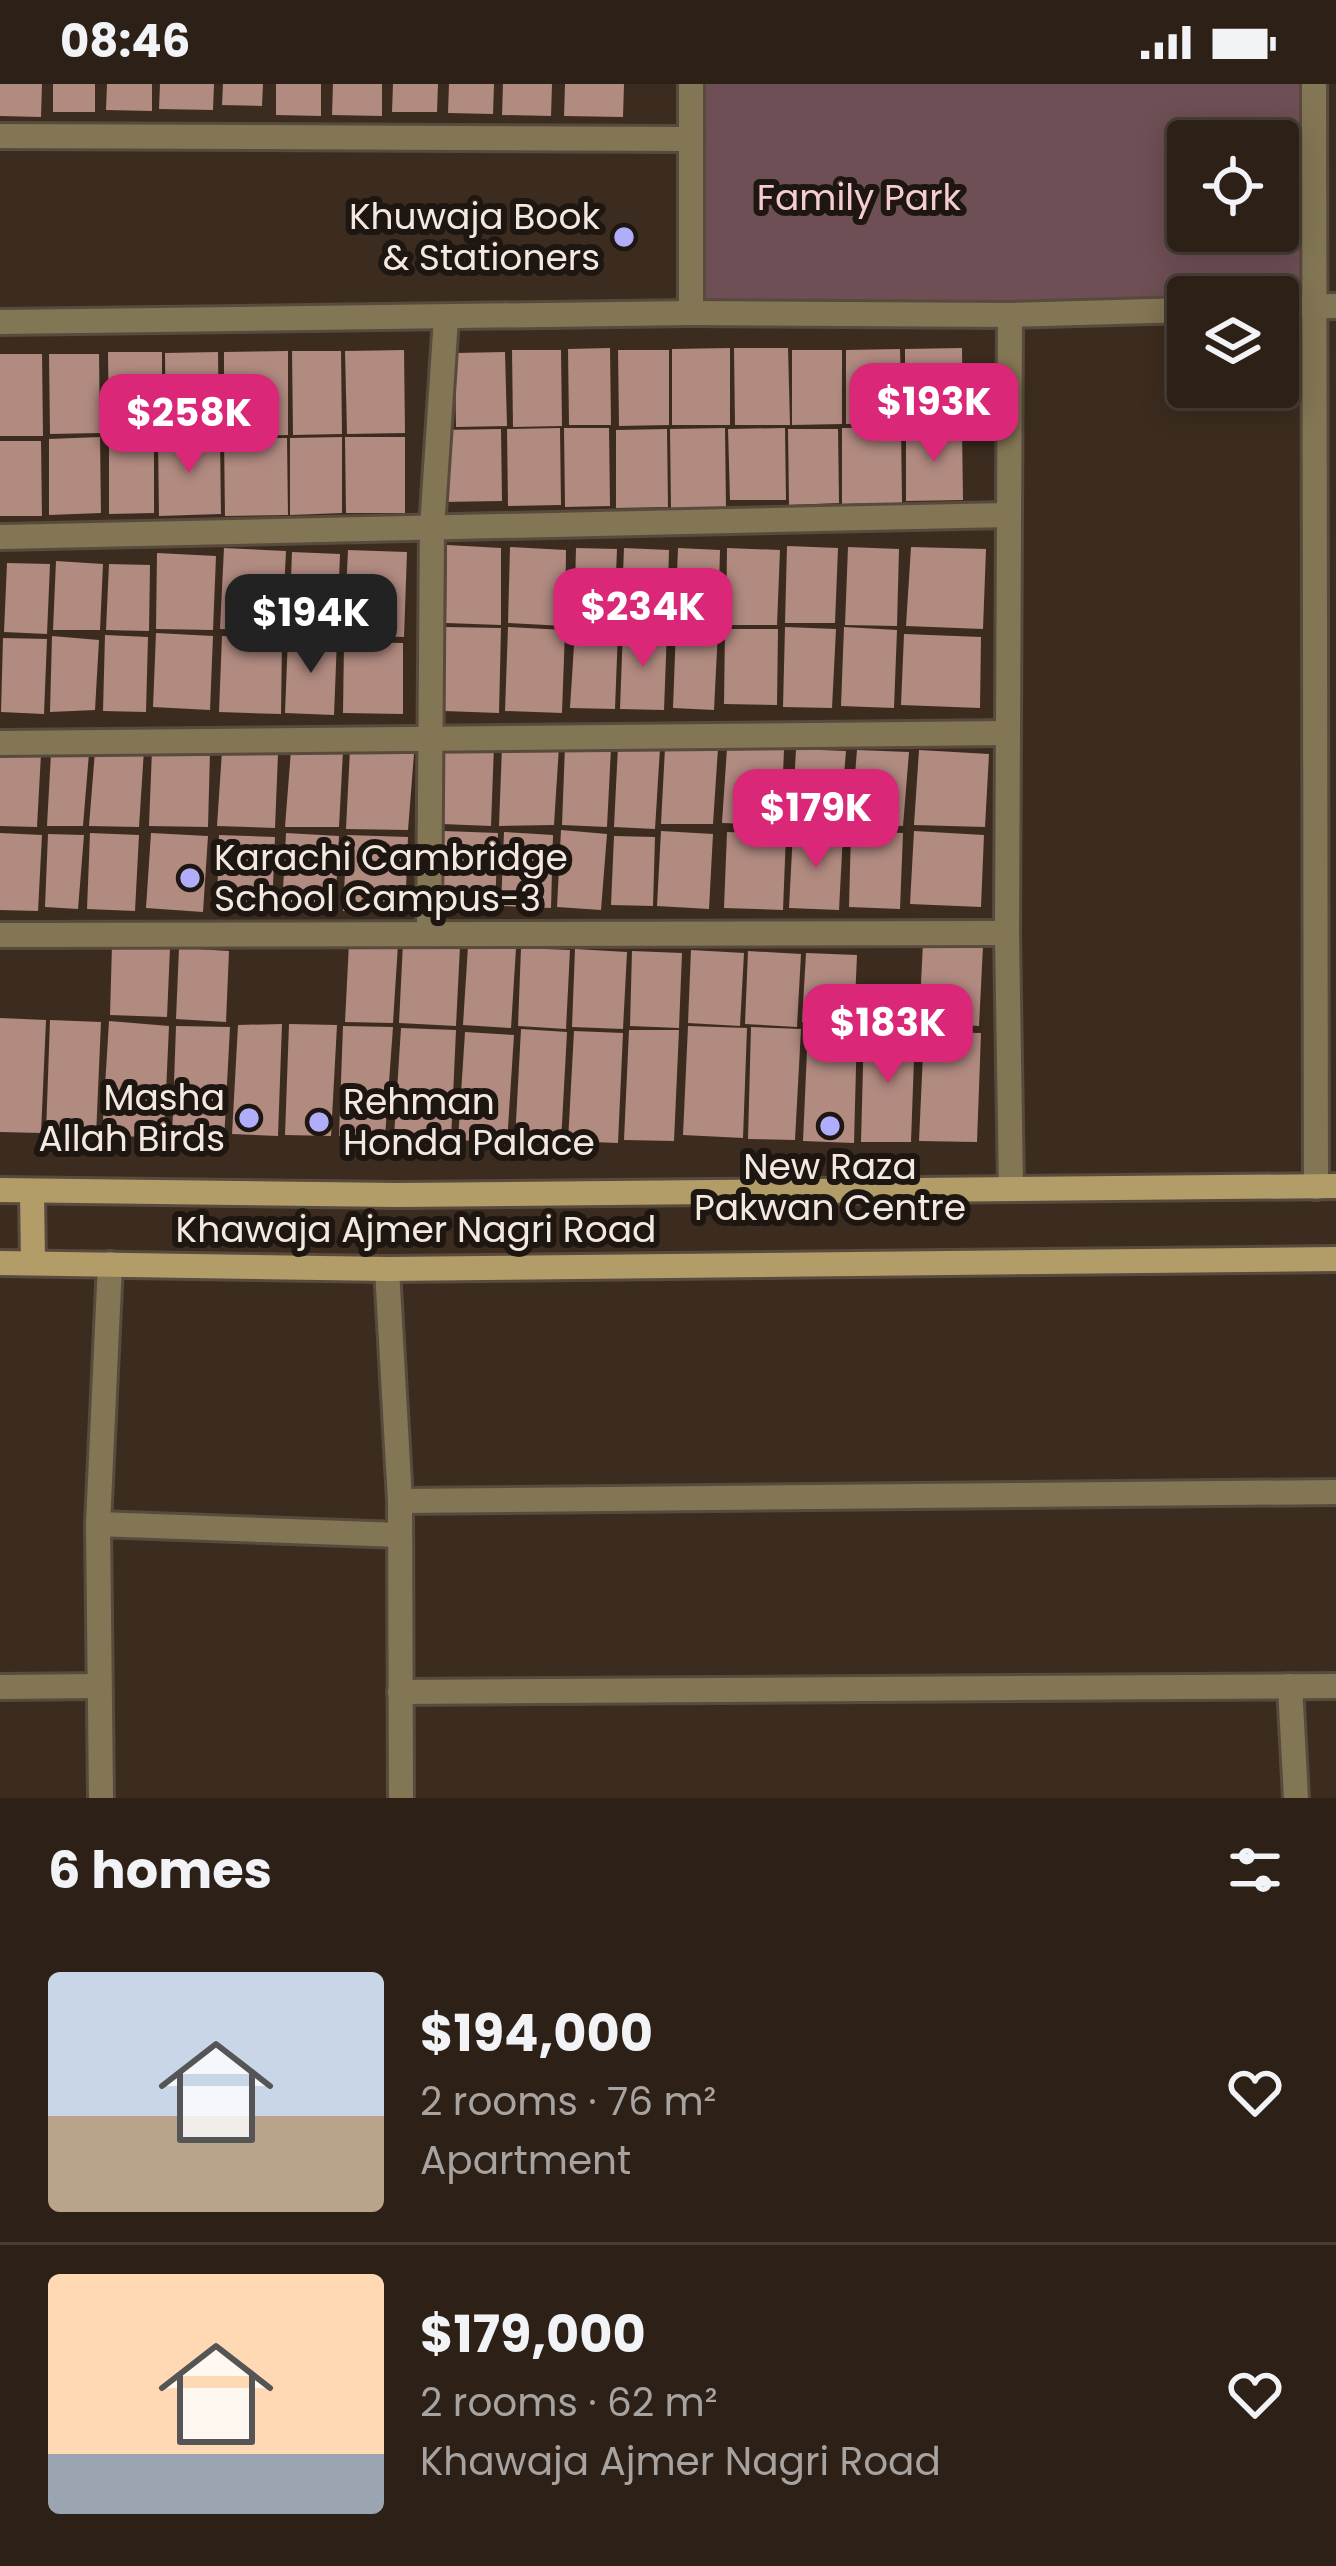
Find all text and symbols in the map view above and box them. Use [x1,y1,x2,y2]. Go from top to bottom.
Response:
text: 08:46 [60,10,190,73]
map controls [1167,120,1299,408]
button: locate [1167,120,1299,252]
park label: Family Park [757,172,962,223]
place label: Khuwaja Book & Stationers [349,191,600,283]
marker: Khuwaja Book & Stationers [611,224,637,250]
button: layers [1167,276,1299,408]
pin: $193K [850,363,1018,465]
pin: $258K [105,374,273,476]
text: $193K [876,374,992,429]
text: $258K [126,385,252,440]
pin: $234K [559,568,727,670]
pin: $194K [227,574,395,676]
text: $234K [580,579,706,634]
text: $194K [252,585,370,640]
pin: $179K [732,769,900,871]
text: $179K [760,780,872,835]
place label: Karachi Cambridge School Campus-3 [214,832,568,924]
marker: Karachi Cambridge School Campus-3 [177,865,203,891]
pin: $183K [804,984,972,1086]
text: $183K [830,995,946,1050]
place label: Masha Allah Birds [39,1072,225,1164]
place label: Rehman Honda Palace [343,1076,595,1168]
marker: Masha Allah Birds [236,1105,262,1131]
marker: Rehman Honda Palace [306,1109,332,1135]
marker: New Raza Pakwan Centre [817,1113,843,1139]
place label: New Raza Pakwan Centre [694,1141,966,1233]
street label: Khawaja Ajmer Nagri Road [176,1204,656,1255]
text: 6 homes [48,1834,272,1906]
icon: filters [1222,1837,1288,1903]
text: $194,000 [420,1997,653,2069]
icon: home [144,2020,288,2164]
icon: heart [1222,2059,1288,2125]
text: 2 rooms · 76 m² [420,2074,716,2129]
text: Apartment [420,2133,631,2188]
text: $179,000 [420,2298,646,2370]
icon: home [144,2322,288,2466]
icon: heart [1222,2361,1288,2427]
text: 2 rooms · 62 m² [420,2375,718,2430]
text: Khawaja Ajmer Nagri Road [420,2434,941,2489]

